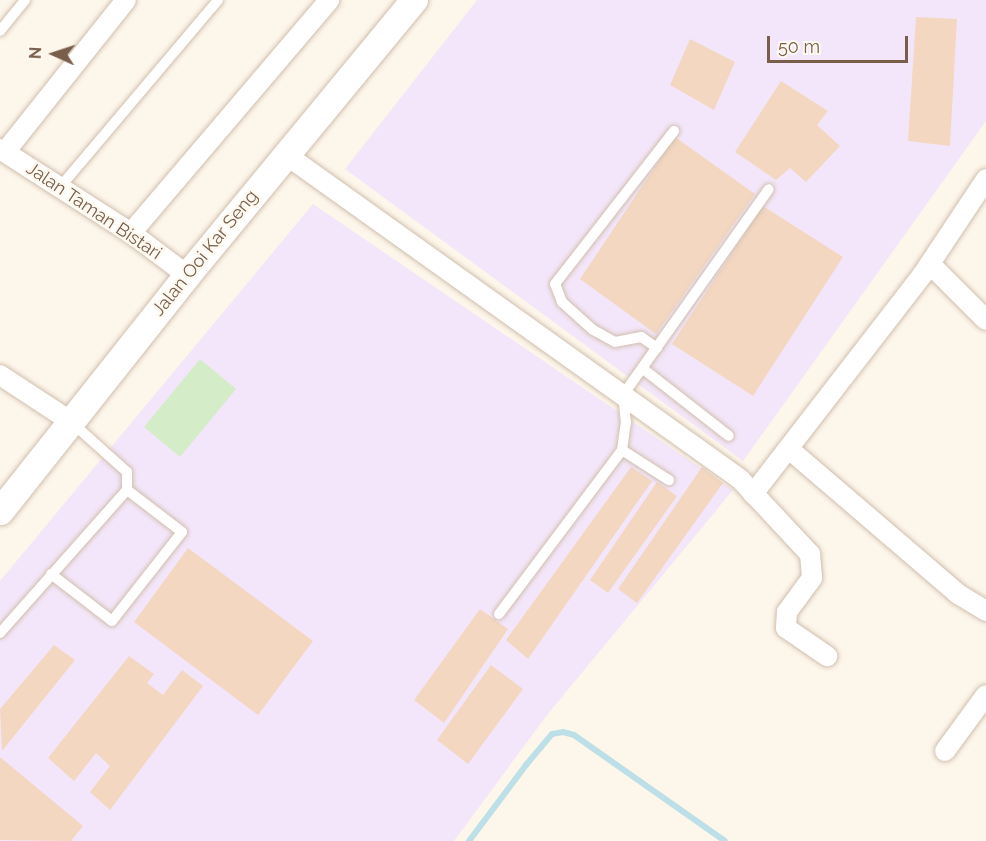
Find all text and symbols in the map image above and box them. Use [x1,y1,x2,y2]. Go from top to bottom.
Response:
north arrow [24,24,84,84]
scale bar [770,24,911,62]
text: 50 m [778,36,820,57]
text: N [26,46,45,60]
street label: Jalan Taman Bistari [22,158,166,264]
street label: Jalan Ooi Kar Seng [147,185,263,321]

